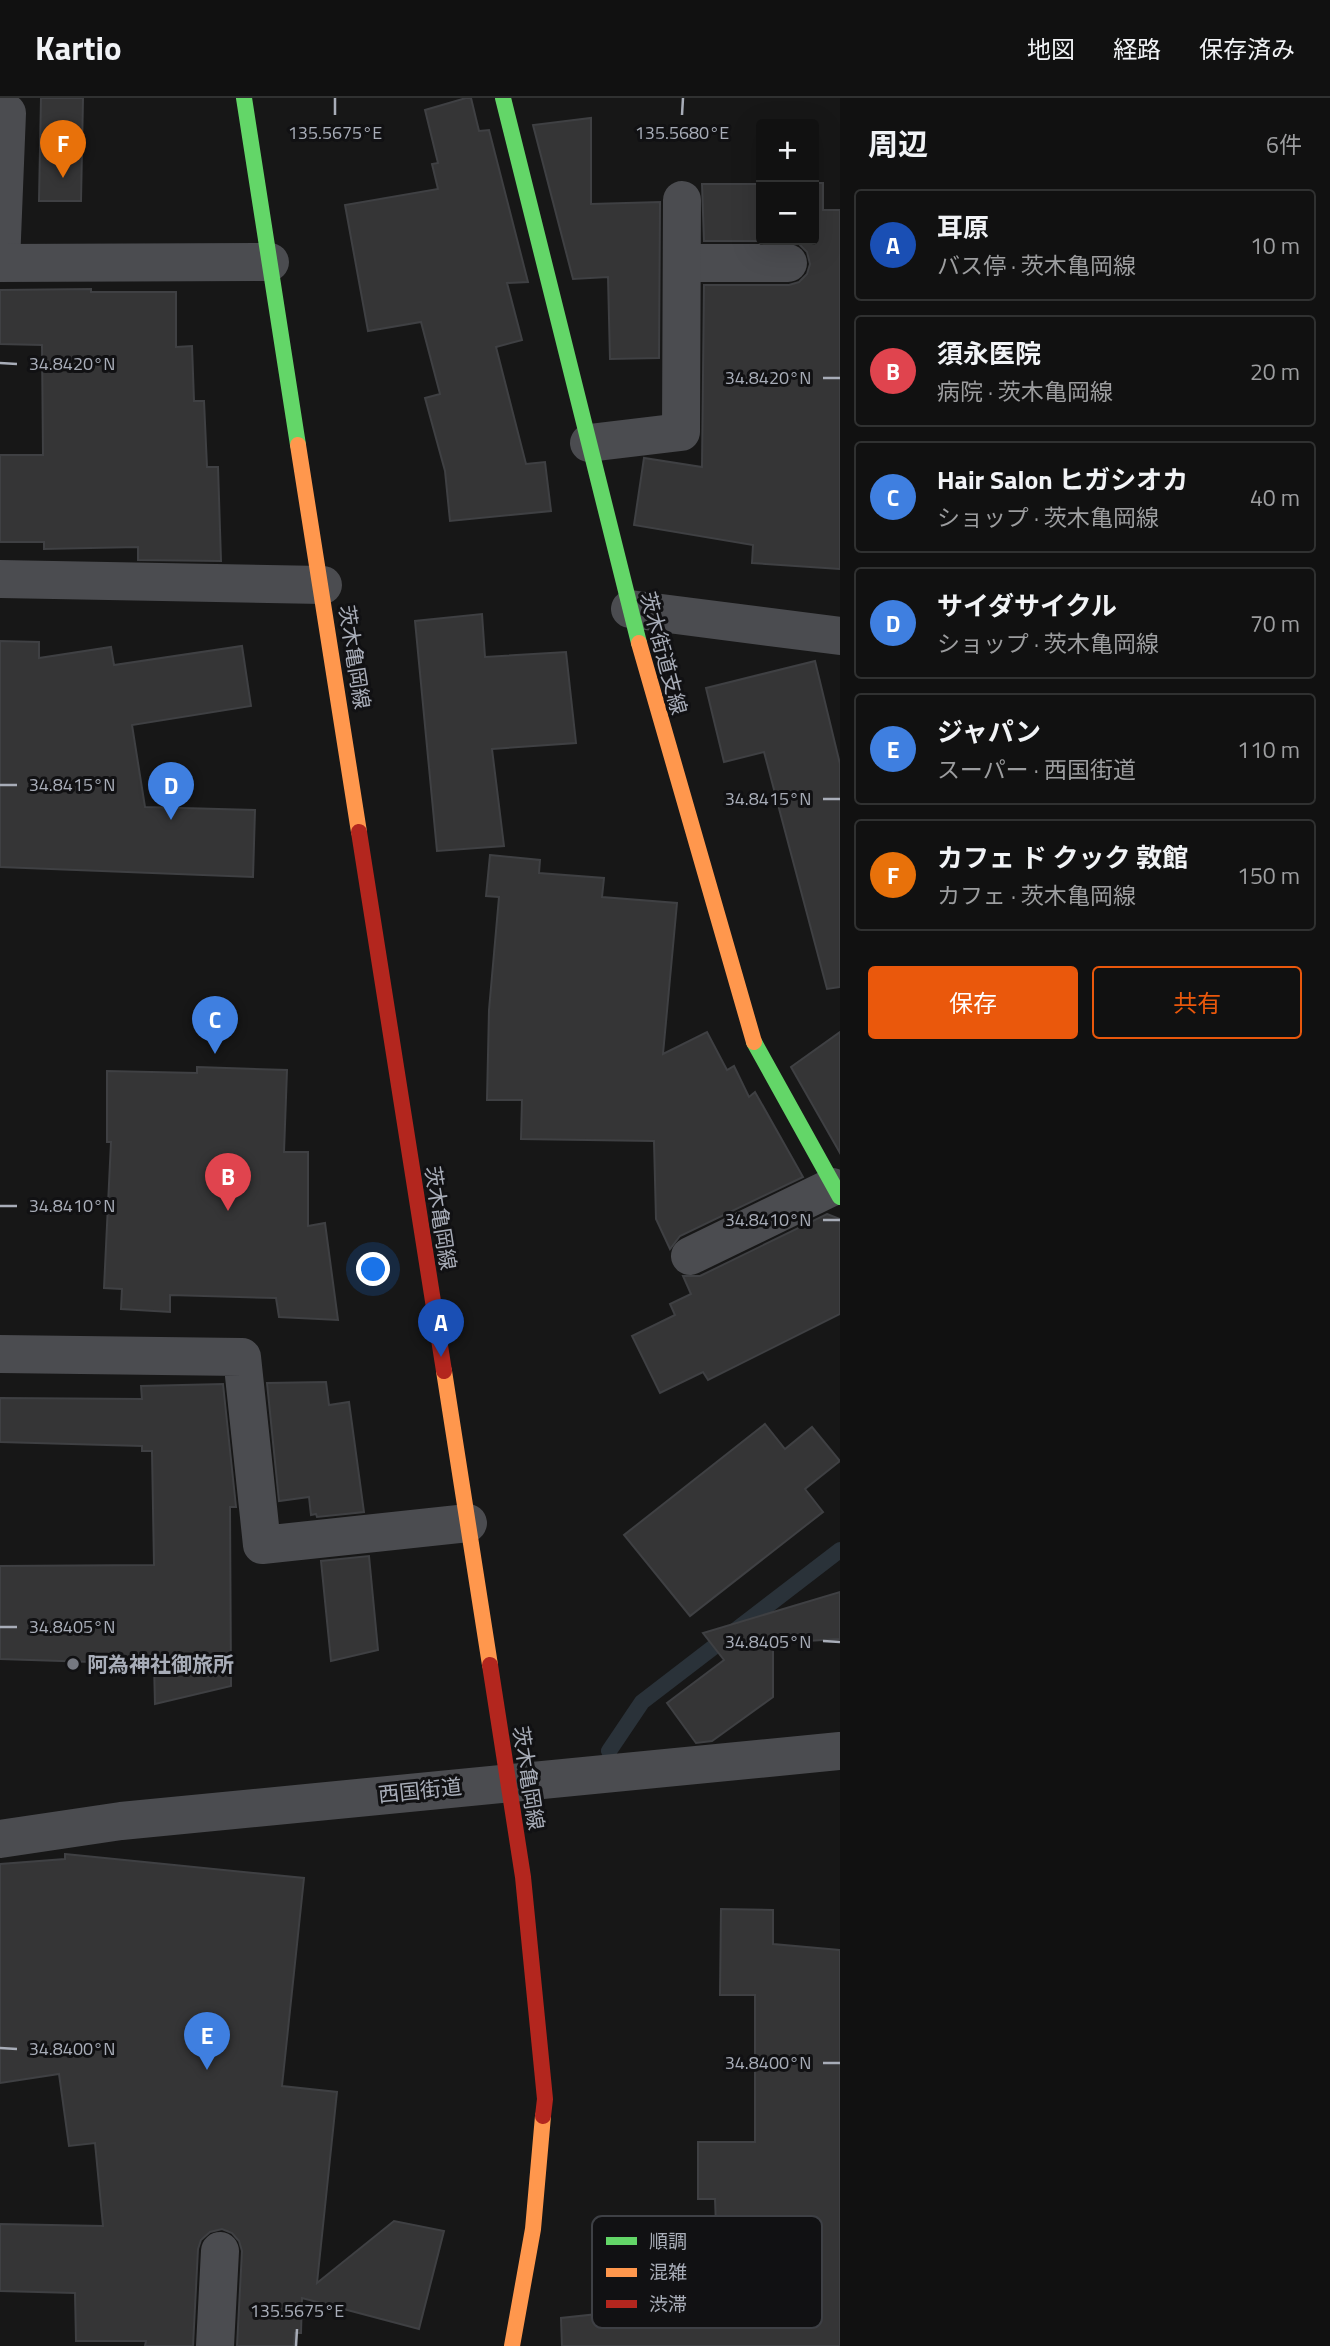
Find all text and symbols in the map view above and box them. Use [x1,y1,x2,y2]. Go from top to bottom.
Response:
text: Kartio [35,23,122,73]
text: 地図 [1027,31,1075,67]
text: 経路 [1113,31,1161,67]
text: 保存済み [1199,31,1295,67]
text: 135.5675°E [288,119,382,146]
text: 135.5680°E [635,119,729,146]
map controls [756,119,819,245]
button: + [756,119,819,182]
pin: F [40,120,86,178]
text: 周辺 [868,121,928,167]
text: 6件 [1266,127,1302,162]
button: − [756,182,819,245]
text: 耳原 [937,208,989,247]
text: A [886,228,900,263]
text: 10 m [1250,228,1300,263]
text: バス停 · 茨木亀岡線 [937,248,1136,283]
text: 須永医院 [937,334,1041,373]
text: 34.8420°N [29,350,115,377]
text: B [886,354,900,389]
text: 20 m [1250,354,1300,389]
text: 34.8420°N [725,364,811,391]
text: 病院 · 茨木亀岡線 [937,374,1113,409]
text: Hair Salon ヒガシオカ [937,460,1188,499]
text: C [887,480,899,515]
text: 40 m [1250,480,1300,515]
text: ショップ · 茨木亀岡線 [937,500,1159,535]
text: サイダサイクル [937,586,1117,625]
street label: 茨木街道支線 [632,588,696,718]
street label: 茨木亀岡線 [331,603,379,711]
text: D [886,606,900,641]
text: 70 m [1250,606,1300,641]
text: ショップ · 茨木亀岡線 [937,626,1159,661]
text: ジャパン [937,712,1041,751]
text: E [887,732,899,767]
text: 110 m [1237,732,1300,767]
text: スーパー · 西国街道 [937,752,1136,787]
pin: D [148,762,194,820]
text: 34.8415°N [29,771,115,798]
text: 34.8415°N [725,785,811,812]
text: カフェ ド クック 敦館 [937,838,1188,877]
text: F [887,858,899,893]
text: 150 m [1237,858,1300,893]
text: カフェ · 茨木亀岡線 [937,878,1136,913]
button: 保存 [868,966,1078,1039]
button: 共有 [1092,966,1302,1039]
pin: C [192,996,238,1054]
pin: B [205,1153,251,1211]
street label: 茨木亀岡線 [417,1164,465,1272]
text: 34.8410°N [29,1192,115,1219]
text: 34.8410°N [725,1206,811,1233]
your location [356,1252,390,1286]
pin: A [418,1299,464,1357]
text: 34.8405°N [29,1613,115,1640]
text: 34.8405°N [725,1628,811,1655]
place label: 阿為神社御旅所 [87,1648,234,1680]
marker: 阿為神社御旅所 [65,1656,81,1672]
street label: 茨木亀岡線 [505,1724,553,1832]
street label: 西国街道 [377,1770,463,1810]
pin: E [184,2012,230,2070]
text: 34.8400°N [29,2035,115,2062]
text: 34.8400°N [725,2049,811,2076]
legend [592,2216,822,2328]
text: 順調 [649,2226,687,2255]
text: 混雑 [649,2257,687,2286]
text: 渋滞 [649,2289,687,2318]
text: 135.5675°E [250,2297,344,2324]

